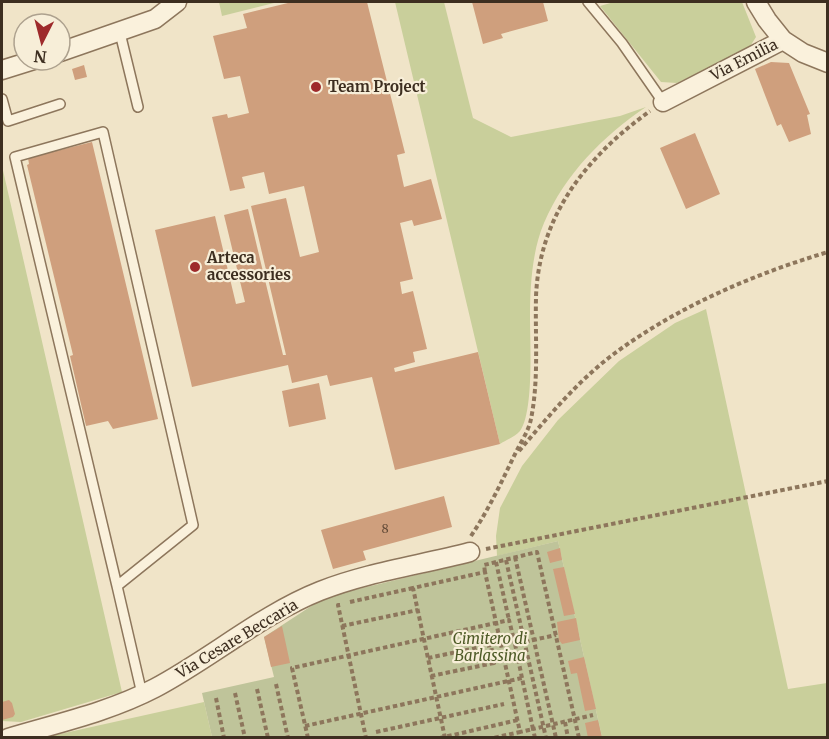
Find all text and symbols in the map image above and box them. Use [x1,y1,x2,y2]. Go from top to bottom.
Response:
north arrow [12,12,72,72]
street label: Via Emilia [706,35,781,85]
text: N [33,46,48,68]
place label: Team Project [328,77,426,96]
marker: Team Project [309,80,323,94]
place label: Arteca accessories [206,248,291,284]
marker: Arteca accessories [188,260,202,274]
house number: 8 [381,521,389,536]
street label: Via Cesare Beccaria [172,595,301,683]
park label: Cimitero di Barlassina [452,629,528,665]

